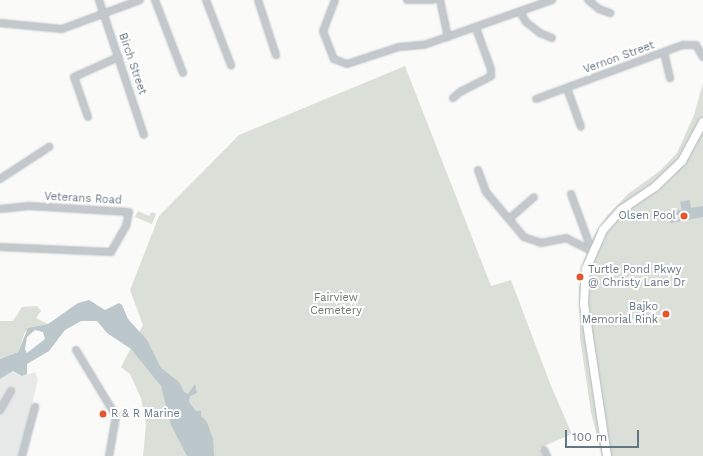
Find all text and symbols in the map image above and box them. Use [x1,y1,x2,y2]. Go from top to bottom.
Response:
street label: Birch Street [115,31,149,97]
street label: Vernon Street [582,39,656,77]
street label: Veterans Road [44,190,122,208]
place label: Olsen Pool [619,209,676,223]
marker: Olsen Pool [679,211,689,221]
place label: Turtle Pond Pkwy @ Christy Lane Dr [588,264,686,290]
marker: Turtle Pond Pkwy @ Christy Lane Dr [575,272,585,282]
park label: Fairview Cemetery [310,292,362,318]
place label: Bajko Memorial Rink [581,301,658,327]
marker: Bajko Memorial Rink [661,309,671,319]
place label: R & R Marine [111,407,180,421]
marker: R & R Marine [98,409,108,419]
scale bar [567,422,641,448]
text: 100 m [572,430,607,444]

